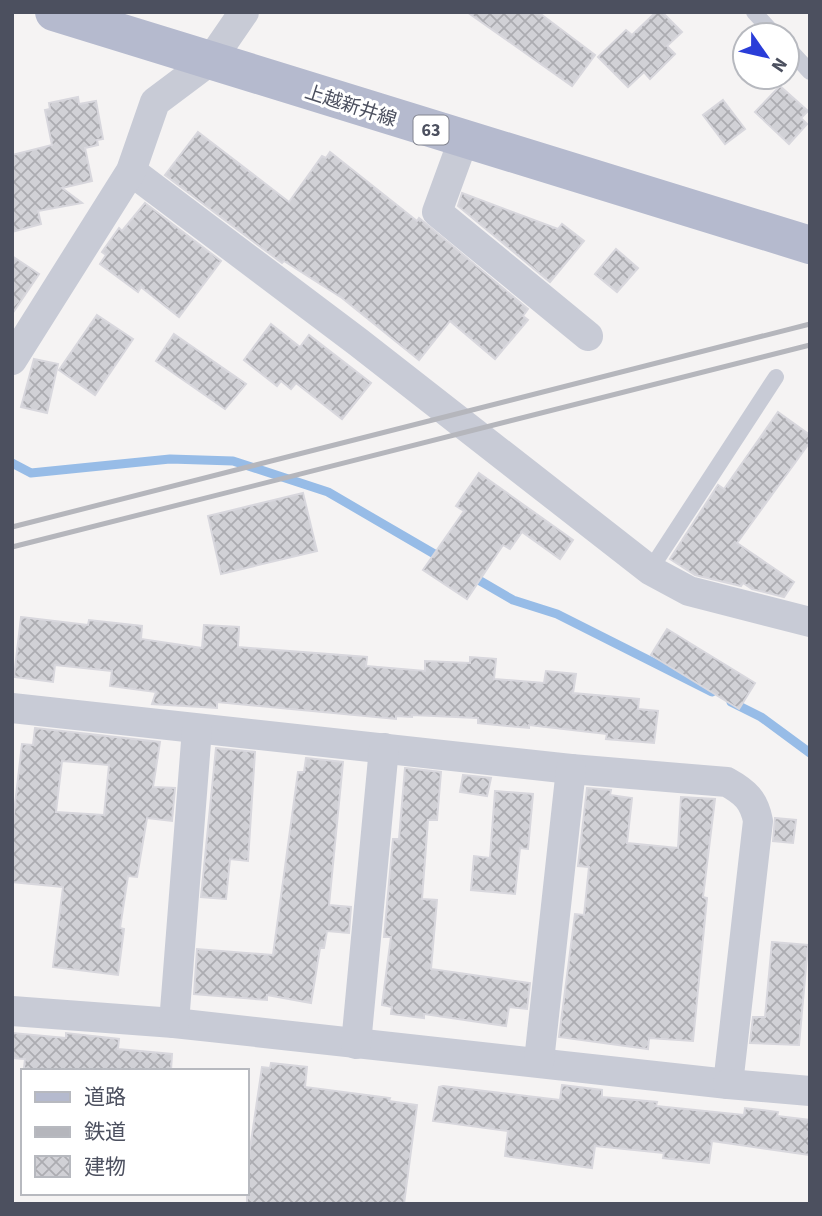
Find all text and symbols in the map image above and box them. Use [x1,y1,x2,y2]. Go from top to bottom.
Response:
north arrow [731,21,801,91]
text: N [764,52,794,77]
street label: 上越新井線 [301,79,400,134]
road number: 63 [414,116,448,145]
legend [21,1069,248,1195]
text: 道路 [84,1082,126,1112]
text: 鉄道 [84,1117,126,1147]
text: 建物 [84,1152,126,1182]

